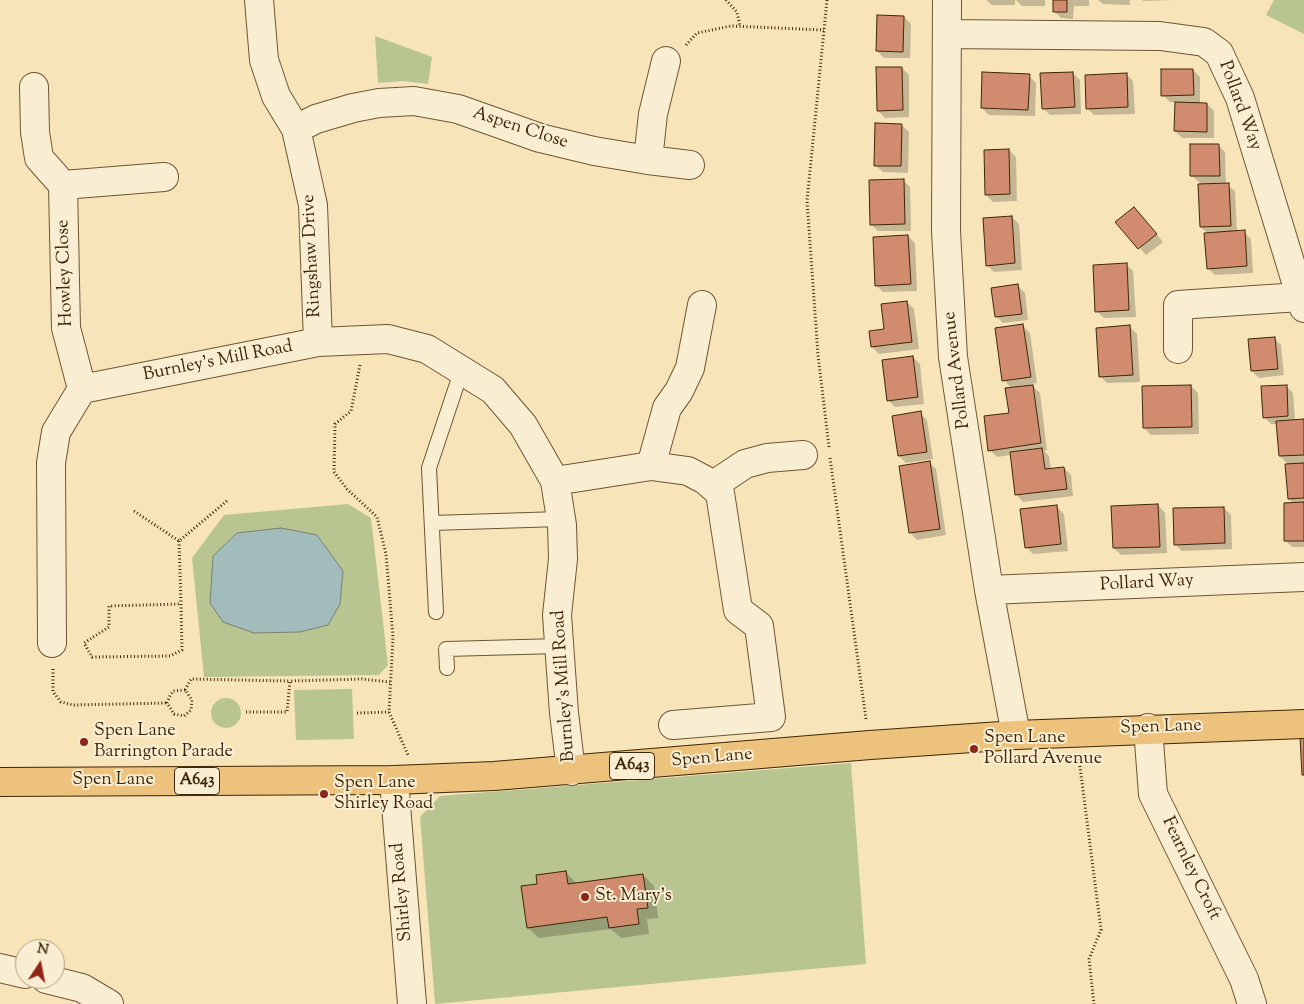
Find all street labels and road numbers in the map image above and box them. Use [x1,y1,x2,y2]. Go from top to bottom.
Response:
street label: Pollard Way [1213,58,1265,154]
street label: Aspen Close [469,103,571,155]
street label: Ringshaw Drive [299,194,327,318]
street label: Howley Close [53,219,79,327]
street label: Pollard Avenue [940,310,976,430]
street label: Burnley's Mill Road [141,337,295,387]
street label: Pollard Way [1100,571,1194,597]
street label: Burnley's Mill Road [549,609,581,763]
street label: Spen Lane [1120,716,1202,740]
street label: Spen Lane [670,745,754,773]
road number: A643 [610,752,654,779]
road number: A643 [174,768,220,794]
street label: Spen Lane [72,770,154,792]
street label: Fearnley Croft [1156,814,1224,924]
street label: Shirley Road [388,842,418,942]

